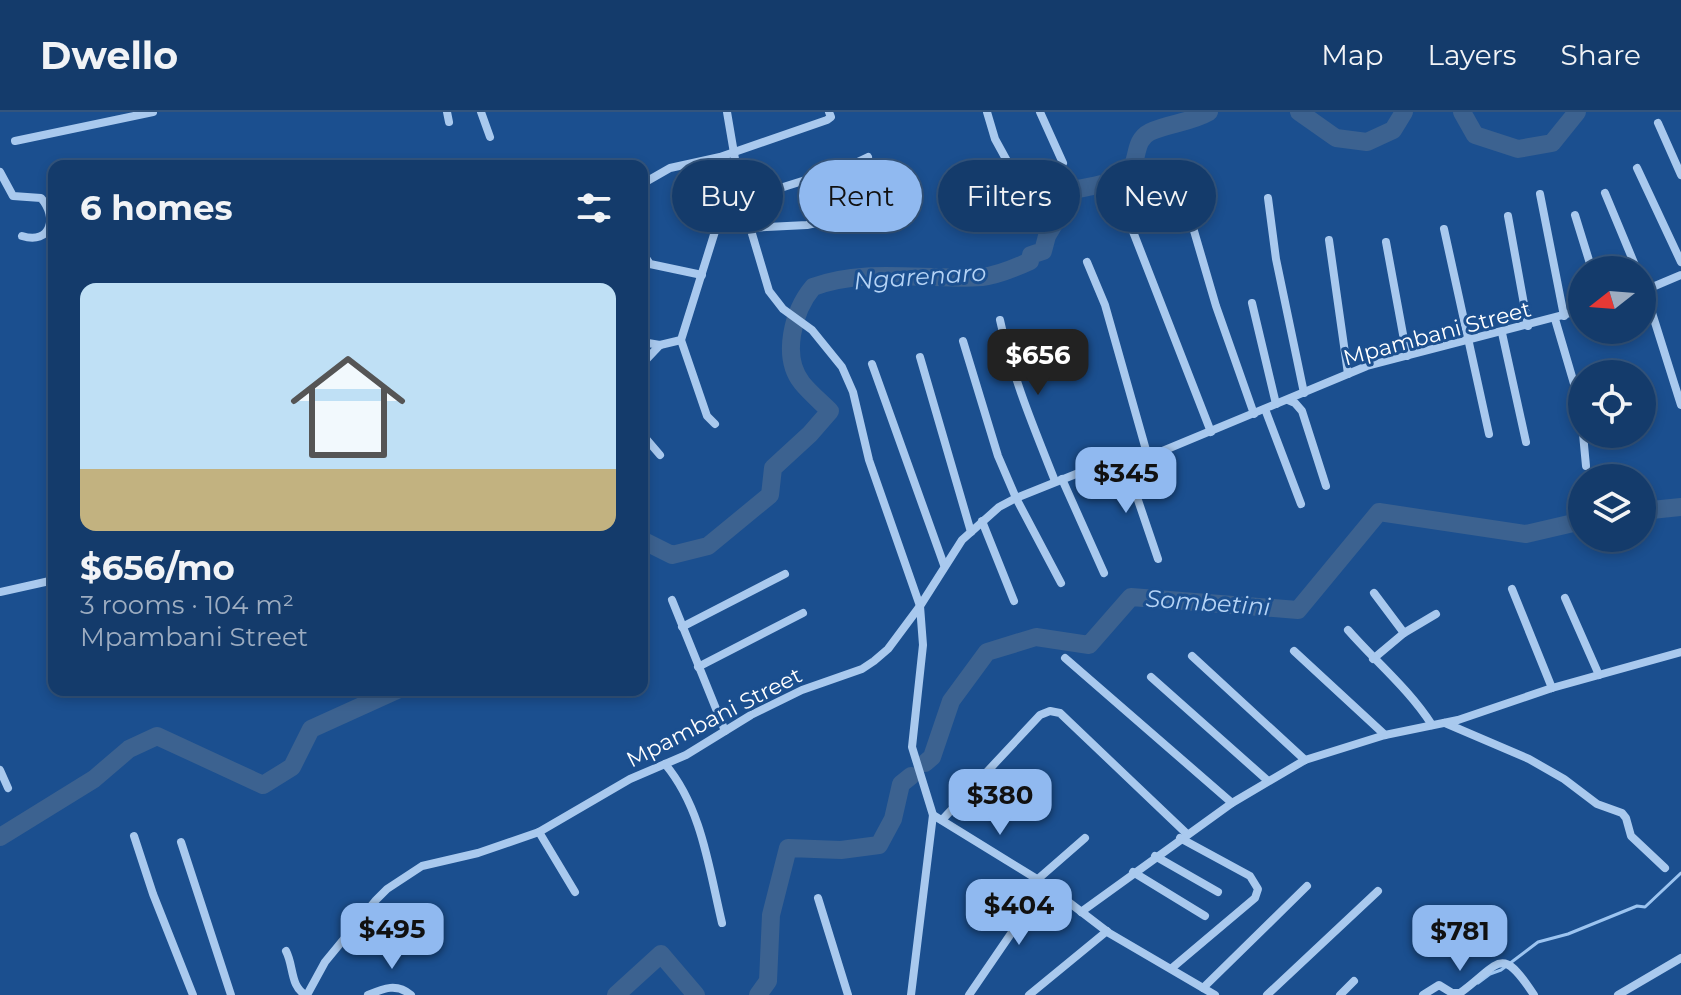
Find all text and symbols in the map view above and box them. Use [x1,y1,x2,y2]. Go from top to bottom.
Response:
text: Dwello [40,32,178,79]
text: Map [1321,38,1384,72]
text: Layers [1428,38,1517,72]
text: Share [1561,38,1641,72]
chip: Buy [672,160,783,232]
chip: Rent [799,160,922,232]
chip: Filters [938,160,1080,232]
chip: New [1096,160,1216,232]
icon: filters [572,186,616,230]
text: 6 homes [80,187,233,229]
north arrow [1568,256,1656,344]
map controls [1568,256,1656,552]
water label: Ngarenaro [853,257,987,296]
street label: Mpambani Street [1340,295,1534,372]
pin: $656 [991,329,1085,397]
icon: home [276,335,420,479]
text: $656 [1005,339,1071,371]
button: locate [1568,360,1656,448]
pin: $345 [1079,447,1173,515]
text: $345 [1093,457,1159,489]
button: layers [1568,464,1656,552]
text: $656/mo [80,547,235,589]
water label: Sombetini [1145,584,1272,621]
text: 3 rooms · 104 m² [80,589,294,621]
text: Mpambani Street [80,621,308,653]
street label: Mpambani Street [622,662,806,773]
pin: $380 [953,769,1047,837]
text: $380 [967,779,1033,811]
pin: $404 [972,879,1066,947]
text: $404 [984,889,1054,921]
pin: $495 [345,903,439,971]
pin: $781 [1413,905,1507,973]
text: $495 [359,913,425,945]
text: $781 [1430,915,1490,947]

